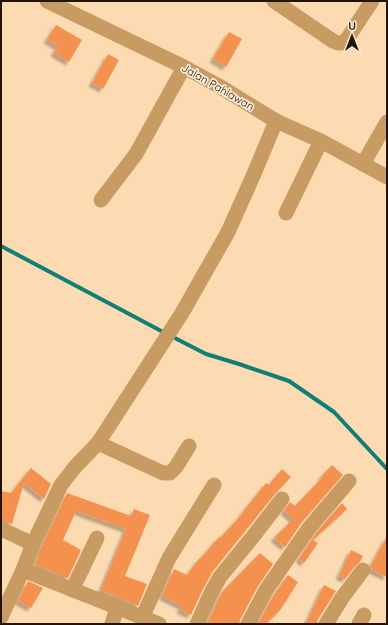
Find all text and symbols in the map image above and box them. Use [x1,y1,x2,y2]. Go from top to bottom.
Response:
north arrow [332,16,372,56]
text: U [348,19,356,33]
street label: Jalan Pahlawan [179,61,257,113]

